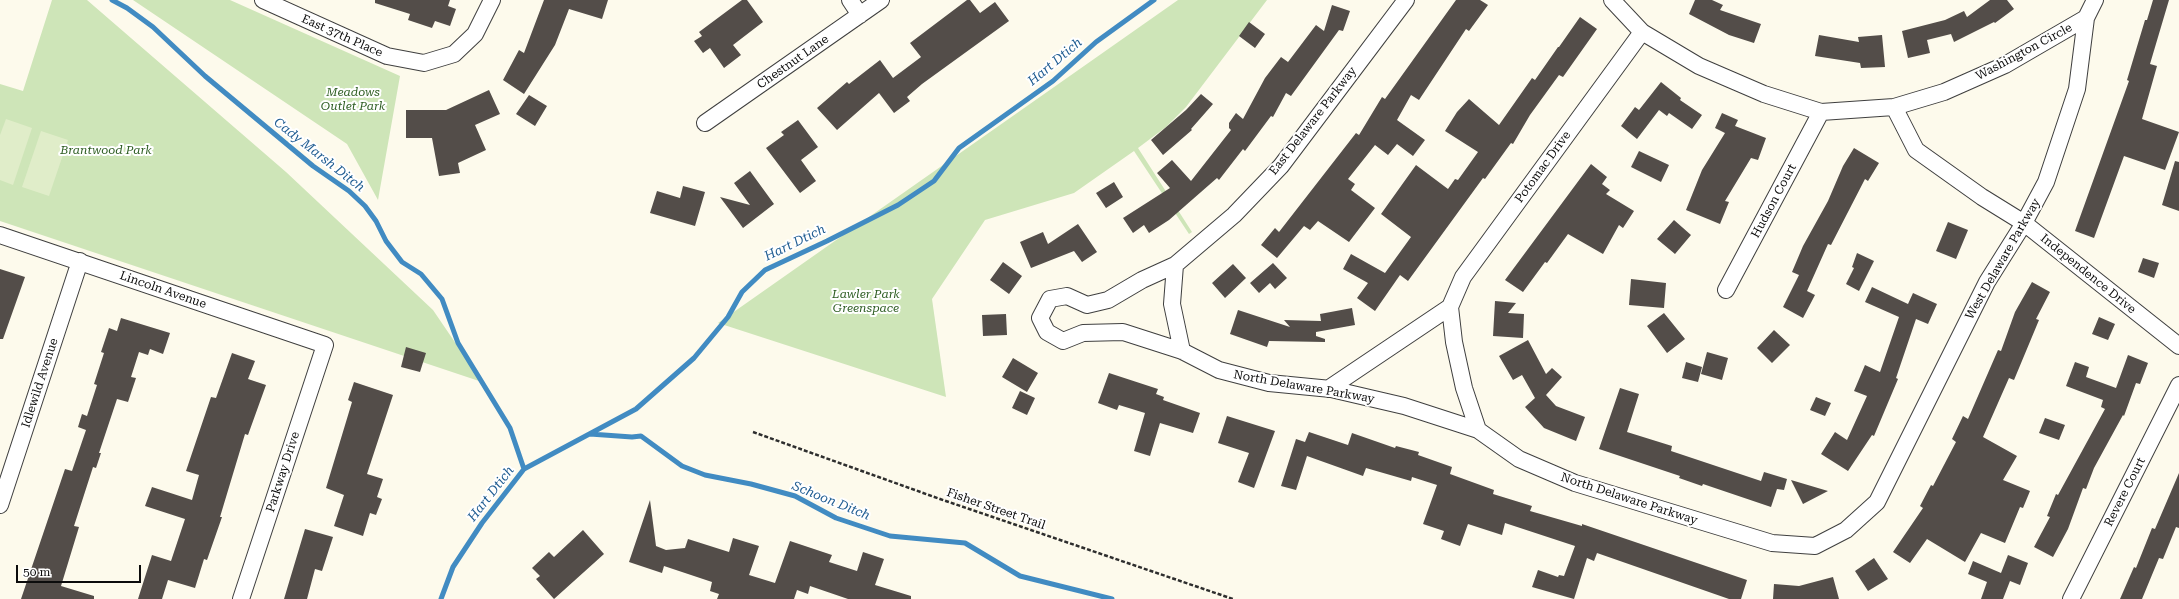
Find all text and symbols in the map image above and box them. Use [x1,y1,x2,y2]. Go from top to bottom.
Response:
street label: East 37th Place [299,12,385,60]
street label: Washington Circle [1973,21,2075,83]
street label: Chestnut Lane [754,32,832,92]
water label: Hart Dtich [1025,35,1085,89]
street label: East Delaware Parkway [1266,64,1360,178]
park label: Meadows Outlet Park [321,85,385,113]
water label: Cady Marsh Ditch [270,115,368,195]
street label: Potomac Drive [1512,128,1574,206]
park label: Brantwood Park [60,143,152,157]
street label: Hudson Court [1748,161,1800,241]
street label: West Delaware Parkway [1962,196,2044,322]
water label: Hart Dtich [762,222,828,264]
street label: Independence Drive [2037,231,2139,317]
street label: Lincoln Avenue [118,268,208,312]
park label: Lawler Park Greenspace [832,287,900,315]
street label: Idlewild Avenue [19,336,61,430]
street label: North Delaware Parkway [1232,367,1376,407]
street label: Parkway Drive [263,430,303,514]
street label: Revere Court [2101,455,2149,529]
water label: Hart Dtich [465,463,517,525]
street label: North Delaware Parkway [1559,470,1699,528]
water label: Schoon Ditch [790,478,872,524]
street label: Fisher Street Trail [945,485,1047,533]
scale bar [18,557,143,583]
text: 50 m [23,565,50,579]

